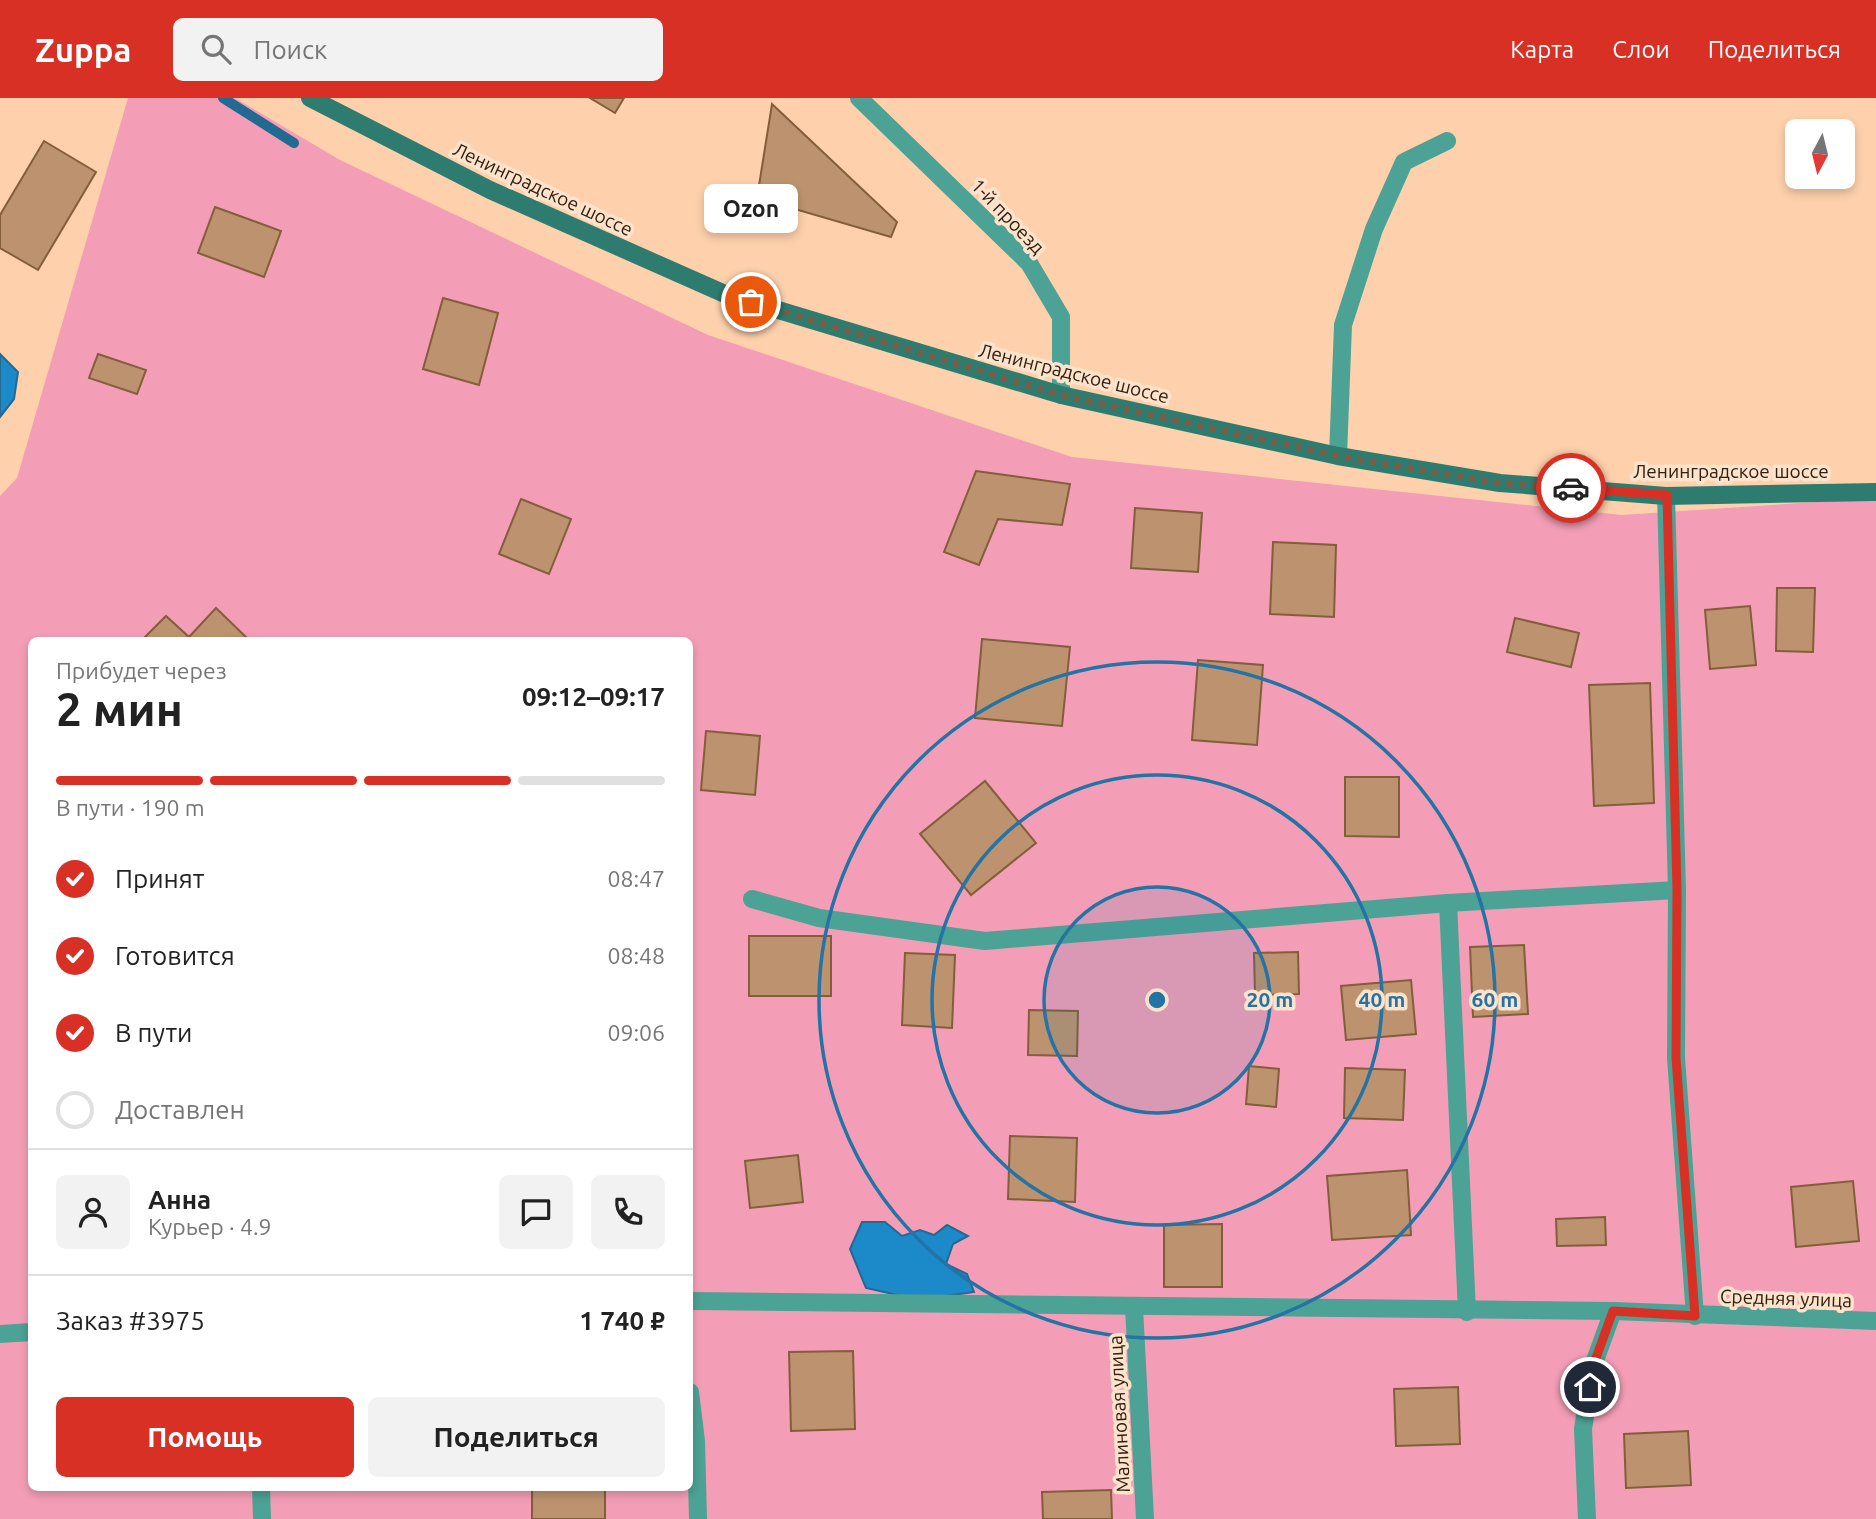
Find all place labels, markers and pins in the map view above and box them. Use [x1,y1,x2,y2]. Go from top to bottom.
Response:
callout: Ozon [704,183,798,232]
pin [721,272,781,332]
centre of rings [1145,988,1169,1012]
pin [1560,1357,1620,1417]

